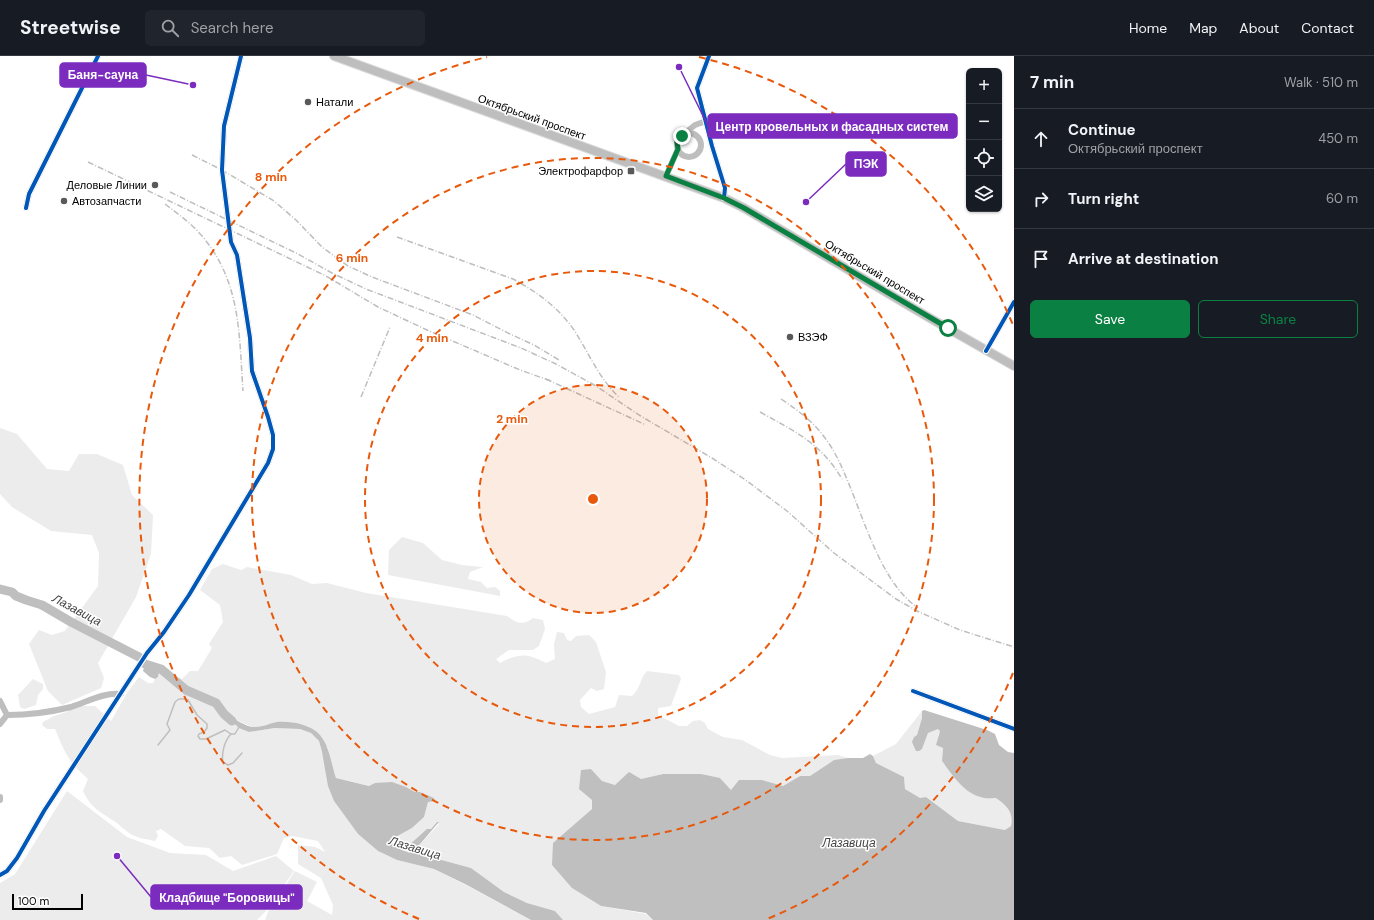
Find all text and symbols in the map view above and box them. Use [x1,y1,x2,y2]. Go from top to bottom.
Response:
search box [145,10,425,46]
text: Streetwise [20,15,121,40]
icon: search [159,17,181,39]
text: Search here [191,18,273,38]
text: Home [1129,19,1167,37]
text: Map [1189,19,1217,37]
text: About [1239,19,1279,37]
text: Contact [1301,19,1354,37]
callout: Баня-сауна [60,63,146,87]
text: Баня-сауна [68,67,139,83]
map controls [966,68,1002,212]
button: + [966,68,1002,104]
text: 7 min [1030,71,1074,93]
text: Walk · 510 m [1284,74,1358,91]
street label: Октябрьский проспект [476,91,588,143]
place label: Натали [316,95,353,109]
marker: Натали [303,97,313,107]
button: − [966,104,1002,140]
callout: Центр кровельных и фасадных систем [708,114,957,138]
text: Центр кровельных и фасадных систем [716,119,949,135]
text: Continue [1068,120,1136,140]
route end [673,127,691,145]
icon: ahead [1030,128,1052,150]
text: 450 m [1318,130,1358,147]
button: locate [966,140,1002,176]
text: Октябрьский проспект [1068,140,1203,157]
callout: ПЭК [846,152,886,176]
text: ПЭК [854,156,879,172]
place label: Электрофарфор [538,164,623,178]
marker: Электрофарфор [626,166,636,176]
text: 8 min [255,169,287,185]
button: layers [966,176,1002,212]
place label: Деловые Линии [67,178,147,192]
marker: Деловые Линии [150,180,160,190]
icon: right [1030,188,1052,210]
text: Turn right [1068,189,1139,209]
text: 60 m [1326,190,1358,207]
place label: Автозапчасти [72,194,142,208]
marker: Автозапчасти [59,196,69,206]
street label: Октябрьский проспект [823,237,927,307]
icon: arrive [1030,248,1052,270]
text: Arrive at destination [1068,249,1219,269]
text: 6 min [336,250,368,266]
button: Save [1030,300,1190,338]
button: Share [1198,300,1358,338]
route start [939,319,957,337]
text: 4 min [416,330,448,346]
place label: ВЗЭФ [798,330,828,344]
marker: ВЗЭФ [785,332,795,342]
text: 2 min [496,411,528,427]
centre of rings [586,492,600,506]
water label: Лазавица [49,590,105,630]
water label: Лазавица [386,832,443,864]
water label: Лазавица [821,835,876,851]
callout: Кладбище "Боровицы" [151,885,302,909]
text: Кладбище "Боровицы" [159,890,295,906]
scale bar [12,892,83,911]
text: 100 m [18,894,49,908]

